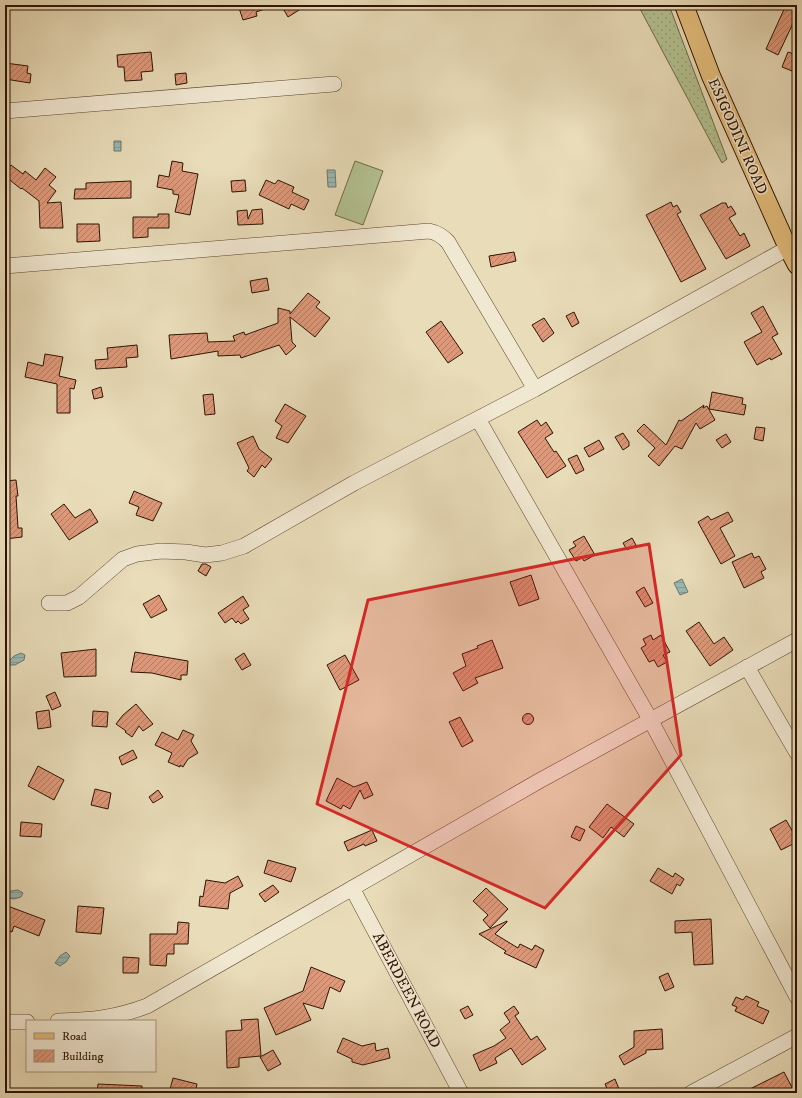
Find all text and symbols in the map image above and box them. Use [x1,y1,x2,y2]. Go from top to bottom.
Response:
street label: ESIGODINI ROAD [703,75,772,197]
street label: ABERDEEN ROAD [368,929,445,1051]
legend [26,1020,156,1072]
text: Road [62,1029,87,1044]
text: Building [62,1049,103,1064]

